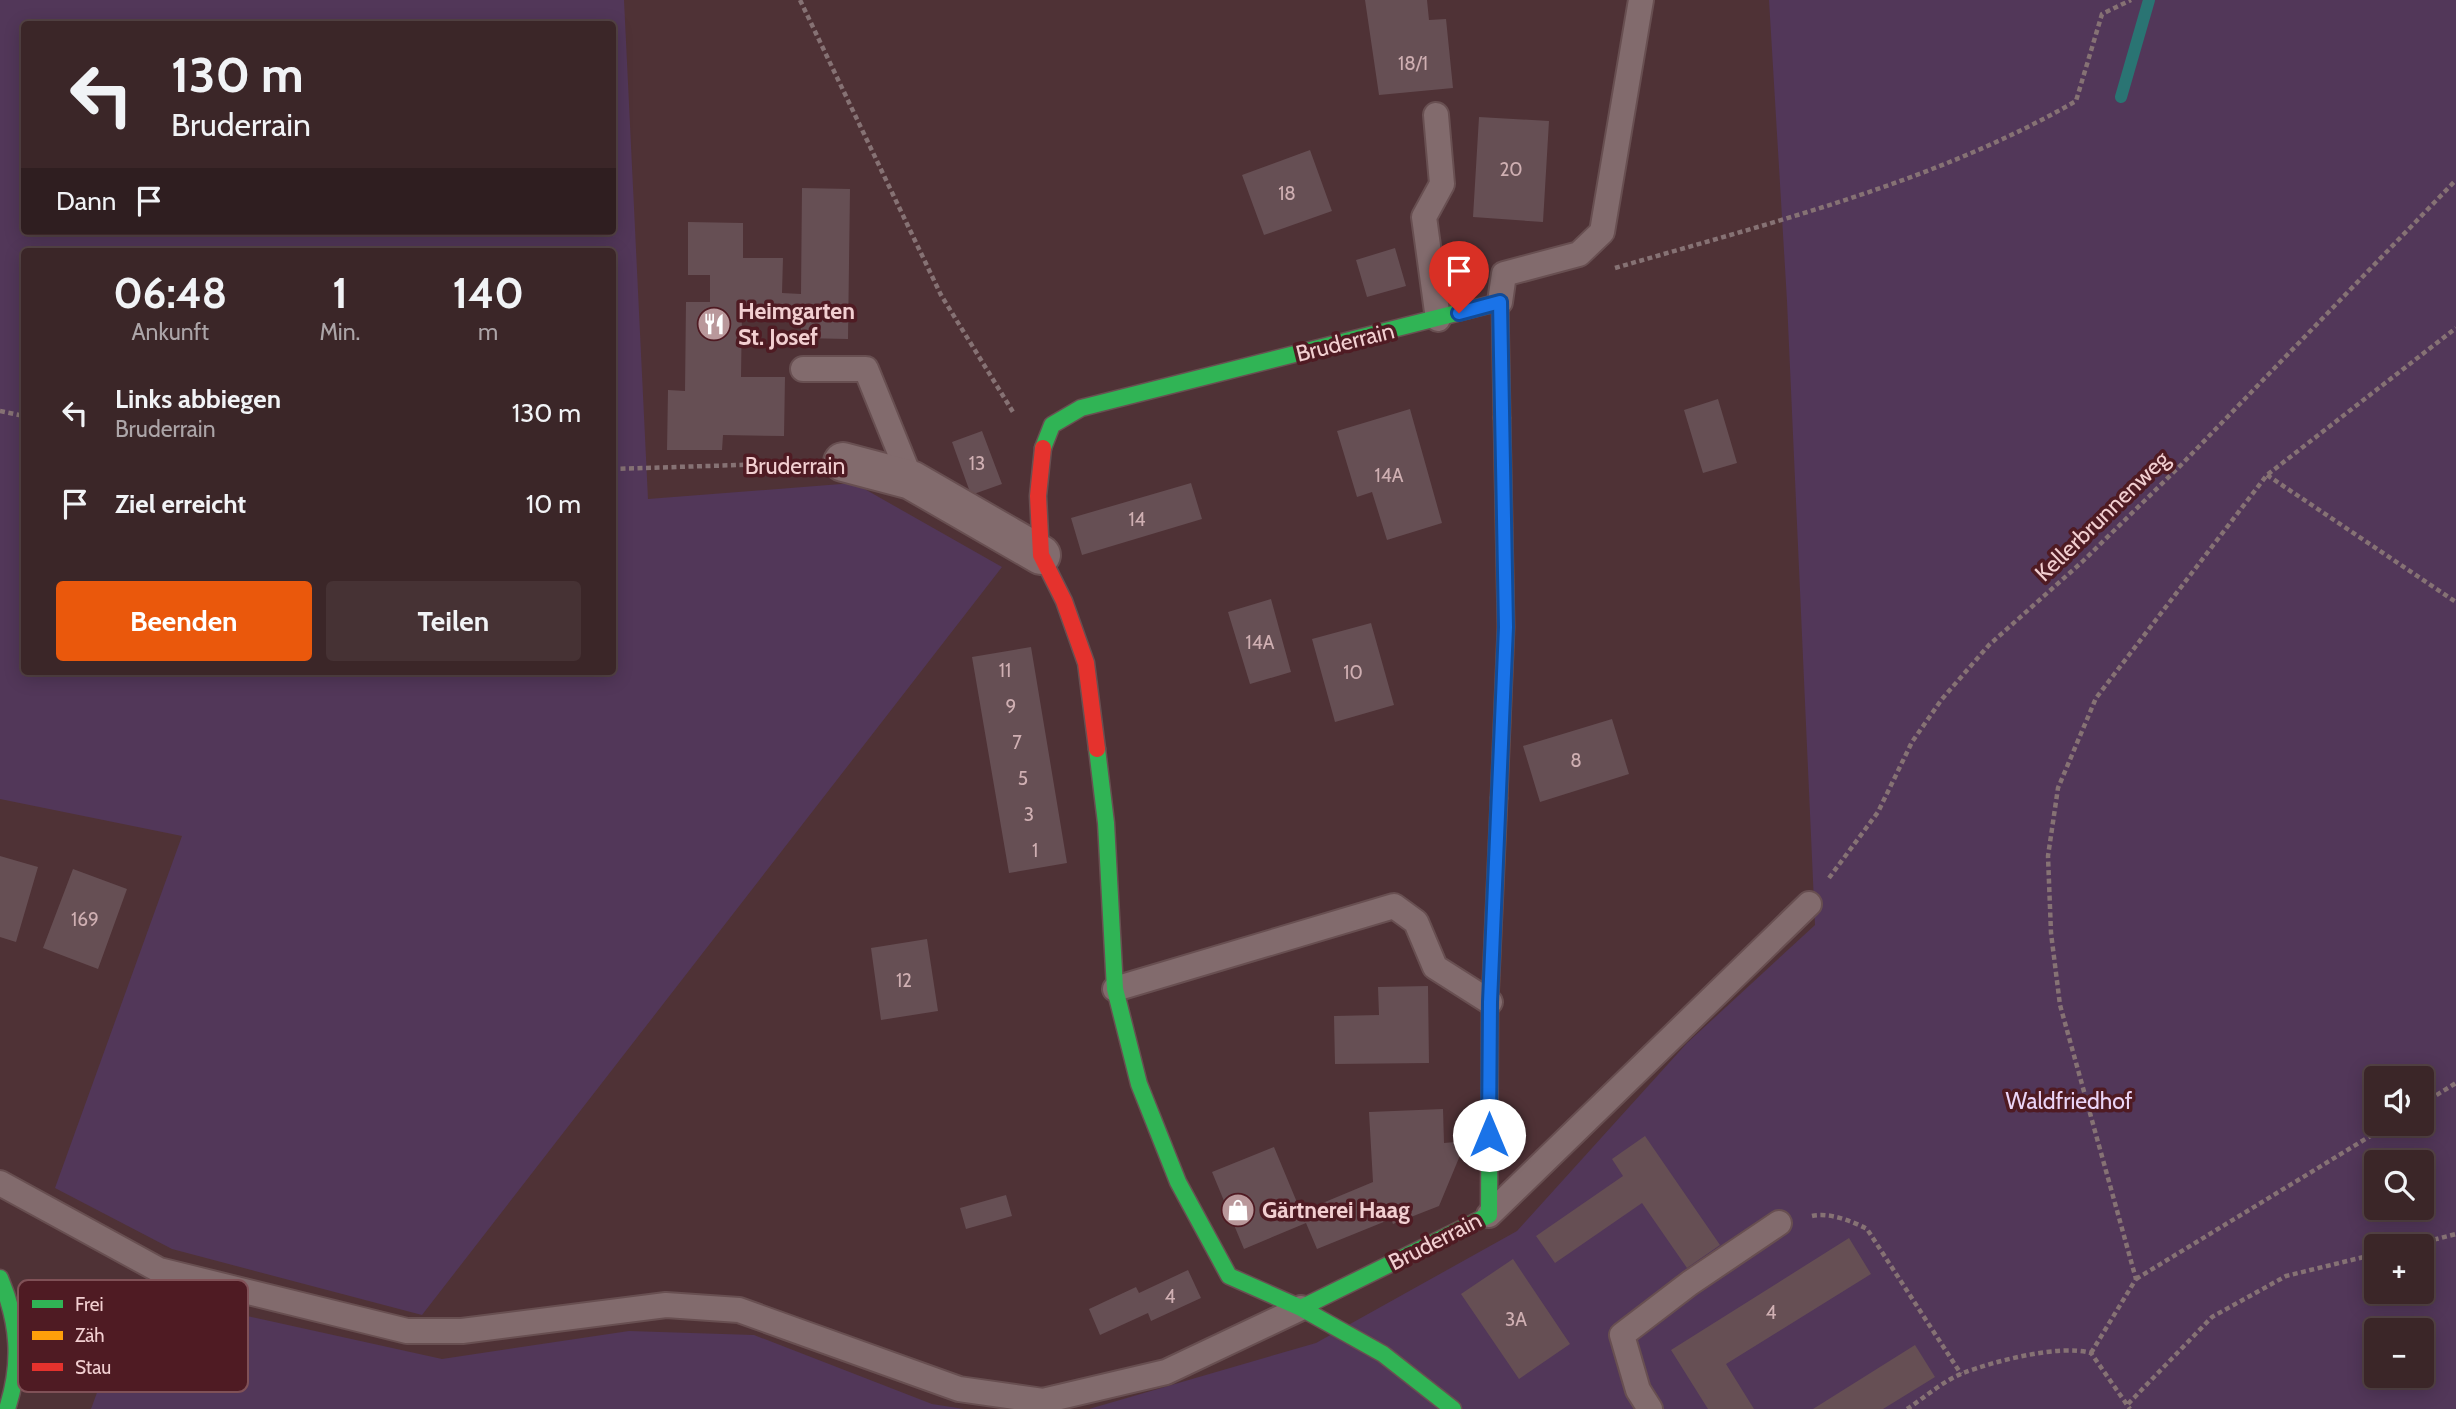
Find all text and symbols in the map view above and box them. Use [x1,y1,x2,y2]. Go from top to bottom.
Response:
text: 130 m [171,45,304,104]
icon: left [56,49,147,140]
house number: 18/1 [1398,52,1428,75]
text: Bruderrain [171,105,311,144]
house number: 20 [1499,158,1523,181]
icon: arrive [130,182,168,220]
house number: 18 [1278,182,1296,205]
text: Dann [56,185,116,217]
pin [1429,241,1489,313]
icon: arrive [1440,252,1478,290]
text: 06:48 [113,267,227,319]
text: 1 [332,267,348,319]
text: 140 [453,267,524,319]
place label: Heimgarten St. Josef [738,297,855,351]
restaurant icon: Heimgarten St. Josef [695,305,733,343]
street label: Bruderrain [1293,316,1397,368]
text: Ankunft [131,318,209,346]
text: Min. [319,318,360,346]
text: m [478,318,498,346]
text: Links abbiegen [115,383,281,415]
icon: left [56,394,94,432]
text: 130 m [512,397,581,429]
text: Bruderrain [115,415,216,443]
street label: Kellerbrunnenweg [2029,444,2175,587]
street label: Bruderrain [745,452,845,480]
house number: 13 [969,452,985,475]
house number: 14A [1375,464,1404,487]
icon: arrive [56,485,94,523]
text: Ziel erreicht [115,488,246,520]
text: 10 m [526,488,581,520]
house number: 14 [1128,508,1146,531]
button: Beenden [56,581,312,661]
button: Teilen [326,581,581,661]
house number: 14A [1246,631,1275,654]
house number: 11 [999,659,1011,682]
house number: 10 [1343,661,1363,684]
house number: 9 [1006,695,1016,718]
house number: 7 [1012,731,1022,754]
house number: 8 [1570,749,1582,772]
house number: 5 [1018,767,1028,790]
house number: 3 [1024,803,1034,826]
house number: 1 [1032,839,1038,862]
house number: 169 [71,908,99,931]
house number: 12 [896,969,912,992]
map controls [2364,1066,2434,1388]
button: sound [2364,1066,2434,1136]
park label: Waldfriedhof [2006,1087,2133,1115]
position arrow [1452,1098,1526,1172]
button: search [2364,1150,2434,1220]
shop icon: Gärtnerei Haag [1219,1191,1257,1229]
place label: Gärtnerei Haag [1262,1196,1410,1224]
street label: Bruderrain [1384,1206,1486,1276]
button: + [2364,1234,2434,1304]
legend [18,1280,248,1392]
house number: 4 [1165,1285,1176,1308]
text: Frei [75,1293,104,1316]
house number: 4 [1766,1301,1777,1324]
house number: 3A [1505,1308,1527,1331]
button: − [2364,1318,2434,1388]
text: Zäh [75,1324,105,1347]
text: Stau [75,1356,111,1379]

